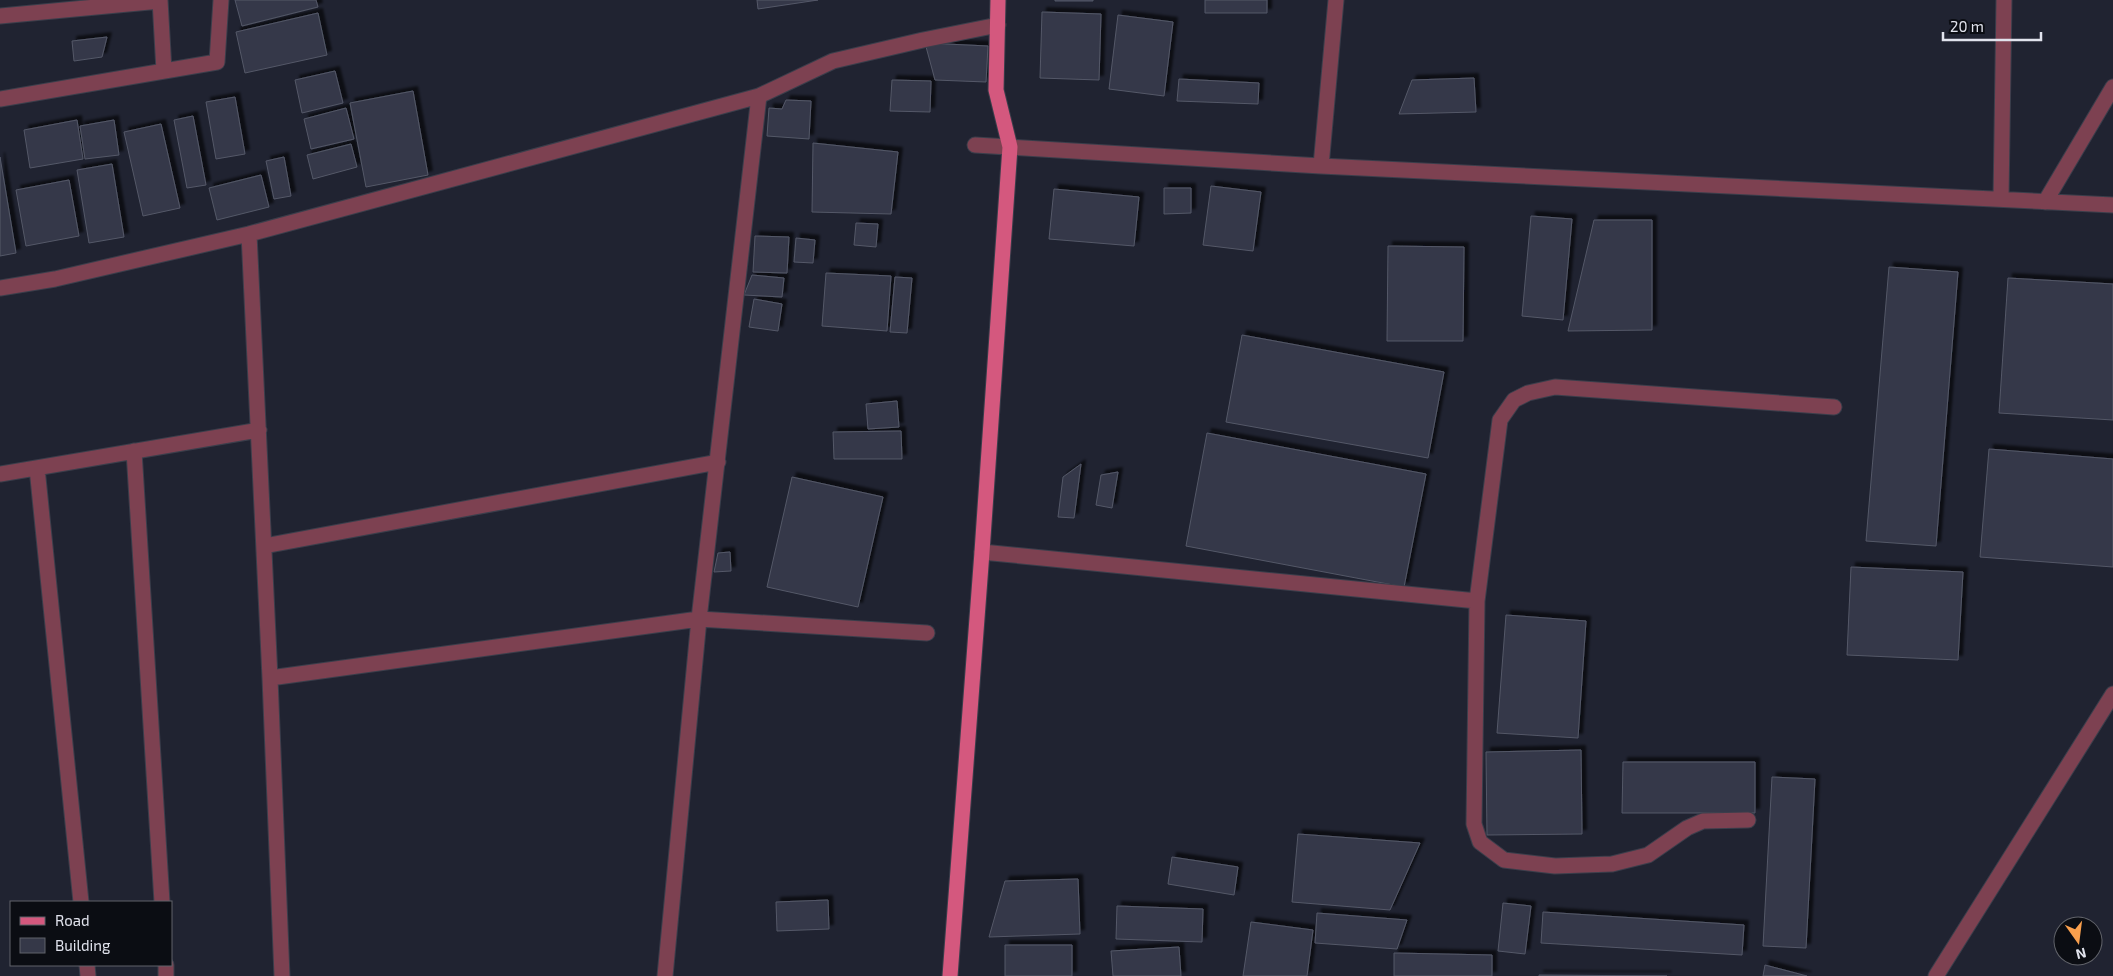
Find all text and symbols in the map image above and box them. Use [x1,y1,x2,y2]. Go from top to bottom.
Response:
scale bar [1943,10,2040,42]
text: 20 m [1950,17,1984,35]
legend [10,901,172,966]
text: Road [55,911,90,929]
north arrow [2053,916,2103,966]
text: Building [55,936,111,954]
text: N [2074,945,2088,964]

